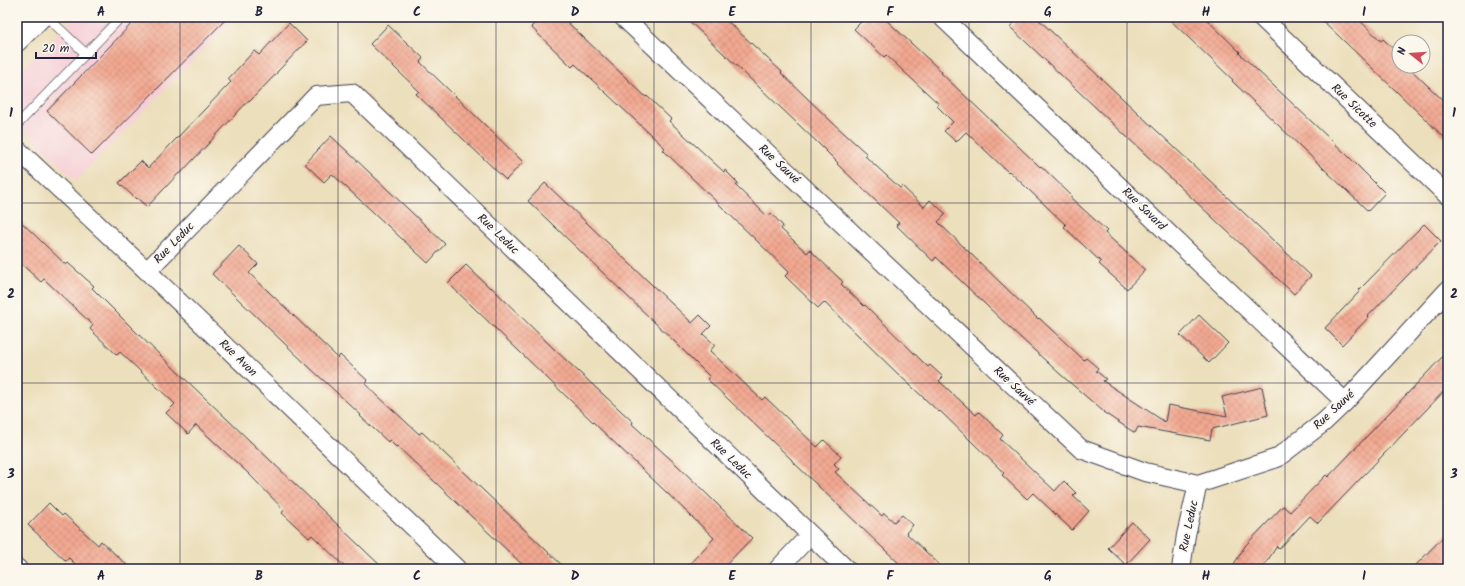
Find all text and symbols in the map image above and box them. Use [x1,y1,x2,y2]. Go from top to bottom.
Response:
text: A [97,2,105,23]
text: B [255,2,263,23]
text: C [413,2,421,23]
text: D [571,2,580,23]
text: E [728,2,736,23]
text: F [886,2,894,23]
text: G [1044,2,1052,23]
text: H [1202,2,1211,23]
text: I [1362,2,1366,23]
scale bar [36,34,96,60]
north arrow [1391,34,1431,74]
text: 20 m [42,39,70,58]
text: N [1393,45,1412,57]
street label: Rue Sicotte [1327,79,1382,133]
text: 1 [9,103,13,124]
text: 1 [1452,103,1456,124]
street label: Rue Sauvé [754,140,805,189]
street label: Rue Savard [1117,183,1171,236]
street label: Rue Leduc [473,209,523,259]
street label: Rue Leduc [149,218,199,268]
text: 2 [7,284,15,305]
text: 2 [1450,284,1458,305]
street label: Rue Avon [214,335,262,381]
street label: Rue Sauvé [989,362,1040,411]
street label: Rue Sauvé [1309,385,1360,434]
street label: Rue Leduc [706,434,756,484]
text: 3 [6,464,15,485]
text: 3 [1449,464,1458,485]
street label: Rue Leduc [1174,499,1204,553]
text: A [97,566,105,586]
text: B [255,566,263,586]
text: C [413,566,421,586]
text: D [571,566,580,586]
text: E [728,566,736,586]
text: F [886,566,894,586]
text: G [1044,566,1052,586]
text: H [1202,566,1211,586]
text: I [1362,566,1366,586]

